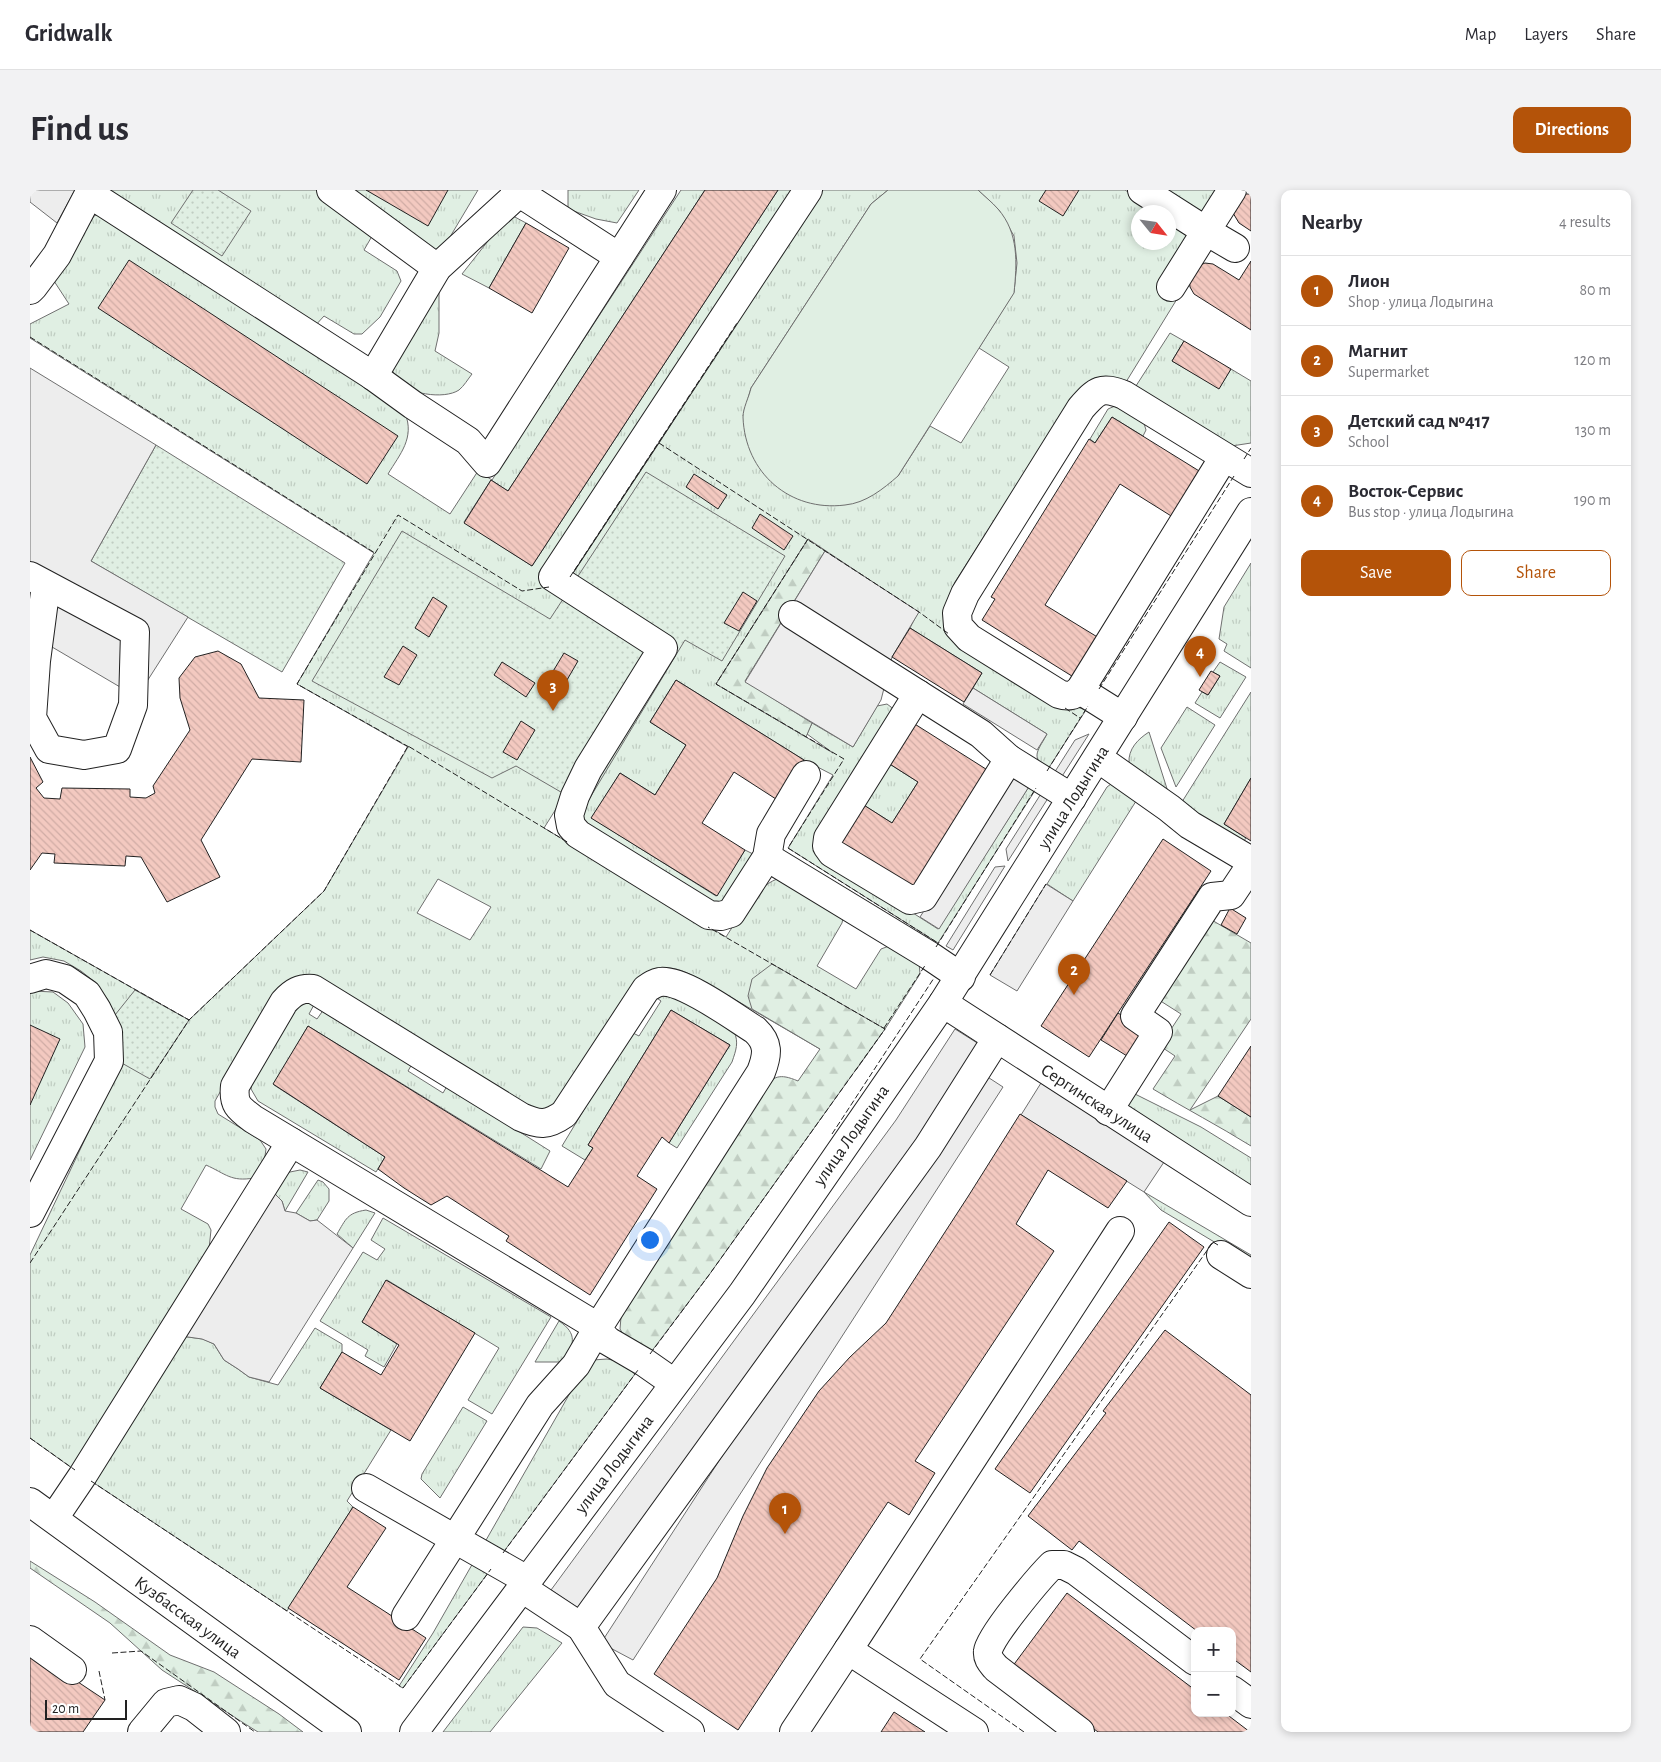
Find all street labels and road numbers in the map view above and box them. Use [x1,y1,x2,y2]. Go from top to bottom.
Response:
street label: улица Лодыгина [1034,743,1113,853]
street label: Сергинская улица [1037,1061,1156,1147]
street label: улица Лодыгина [810,1082,893,1190]
street label: улица Лодыгина [572,1412,657,1518]
street label: Кузбасская улица [131,1573,244,1662]

